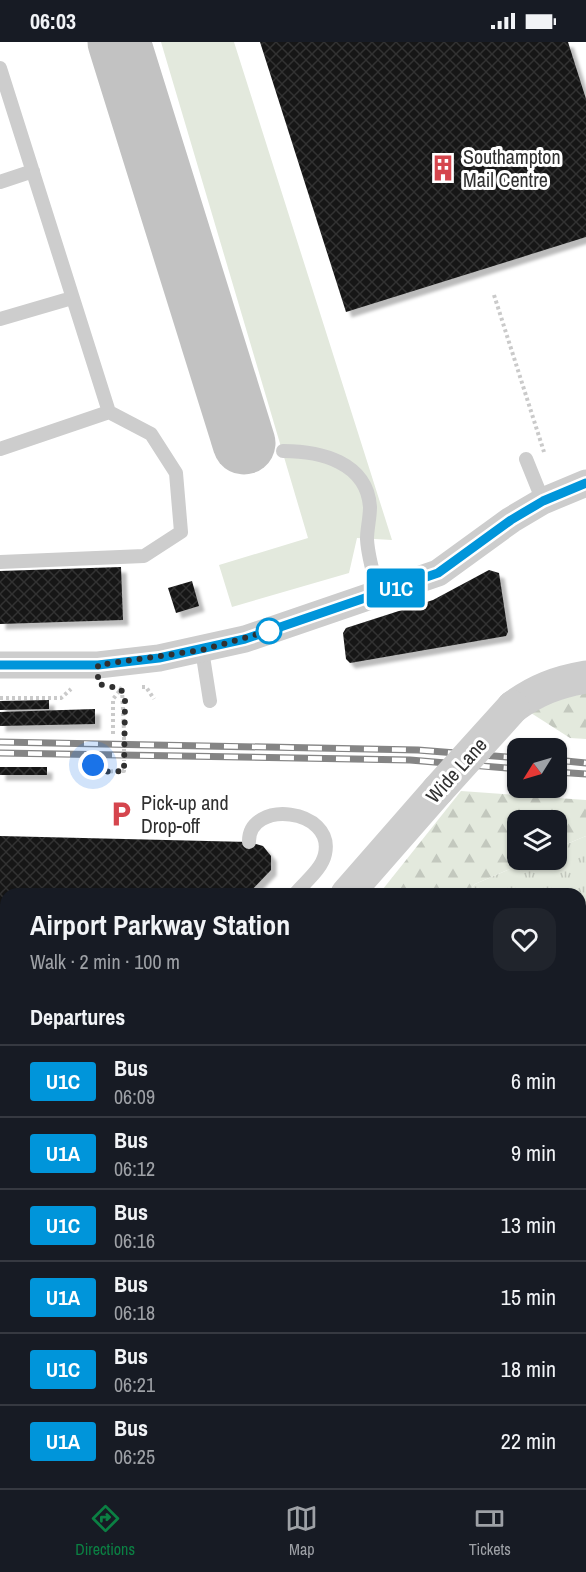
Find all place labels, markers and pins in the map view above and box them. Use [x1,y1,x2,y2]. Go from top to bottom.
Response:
place label: Southampton Mail Centre [463,143,561,193]
building icon: Southampton Mail Centre [428,153,458,183]
unlabelled marker [256,618,282,644]
place label: Pick-up and Drop-off [141,789,229,839]
parking icon: Pick-up and Drop-off [106,799,136,829]

